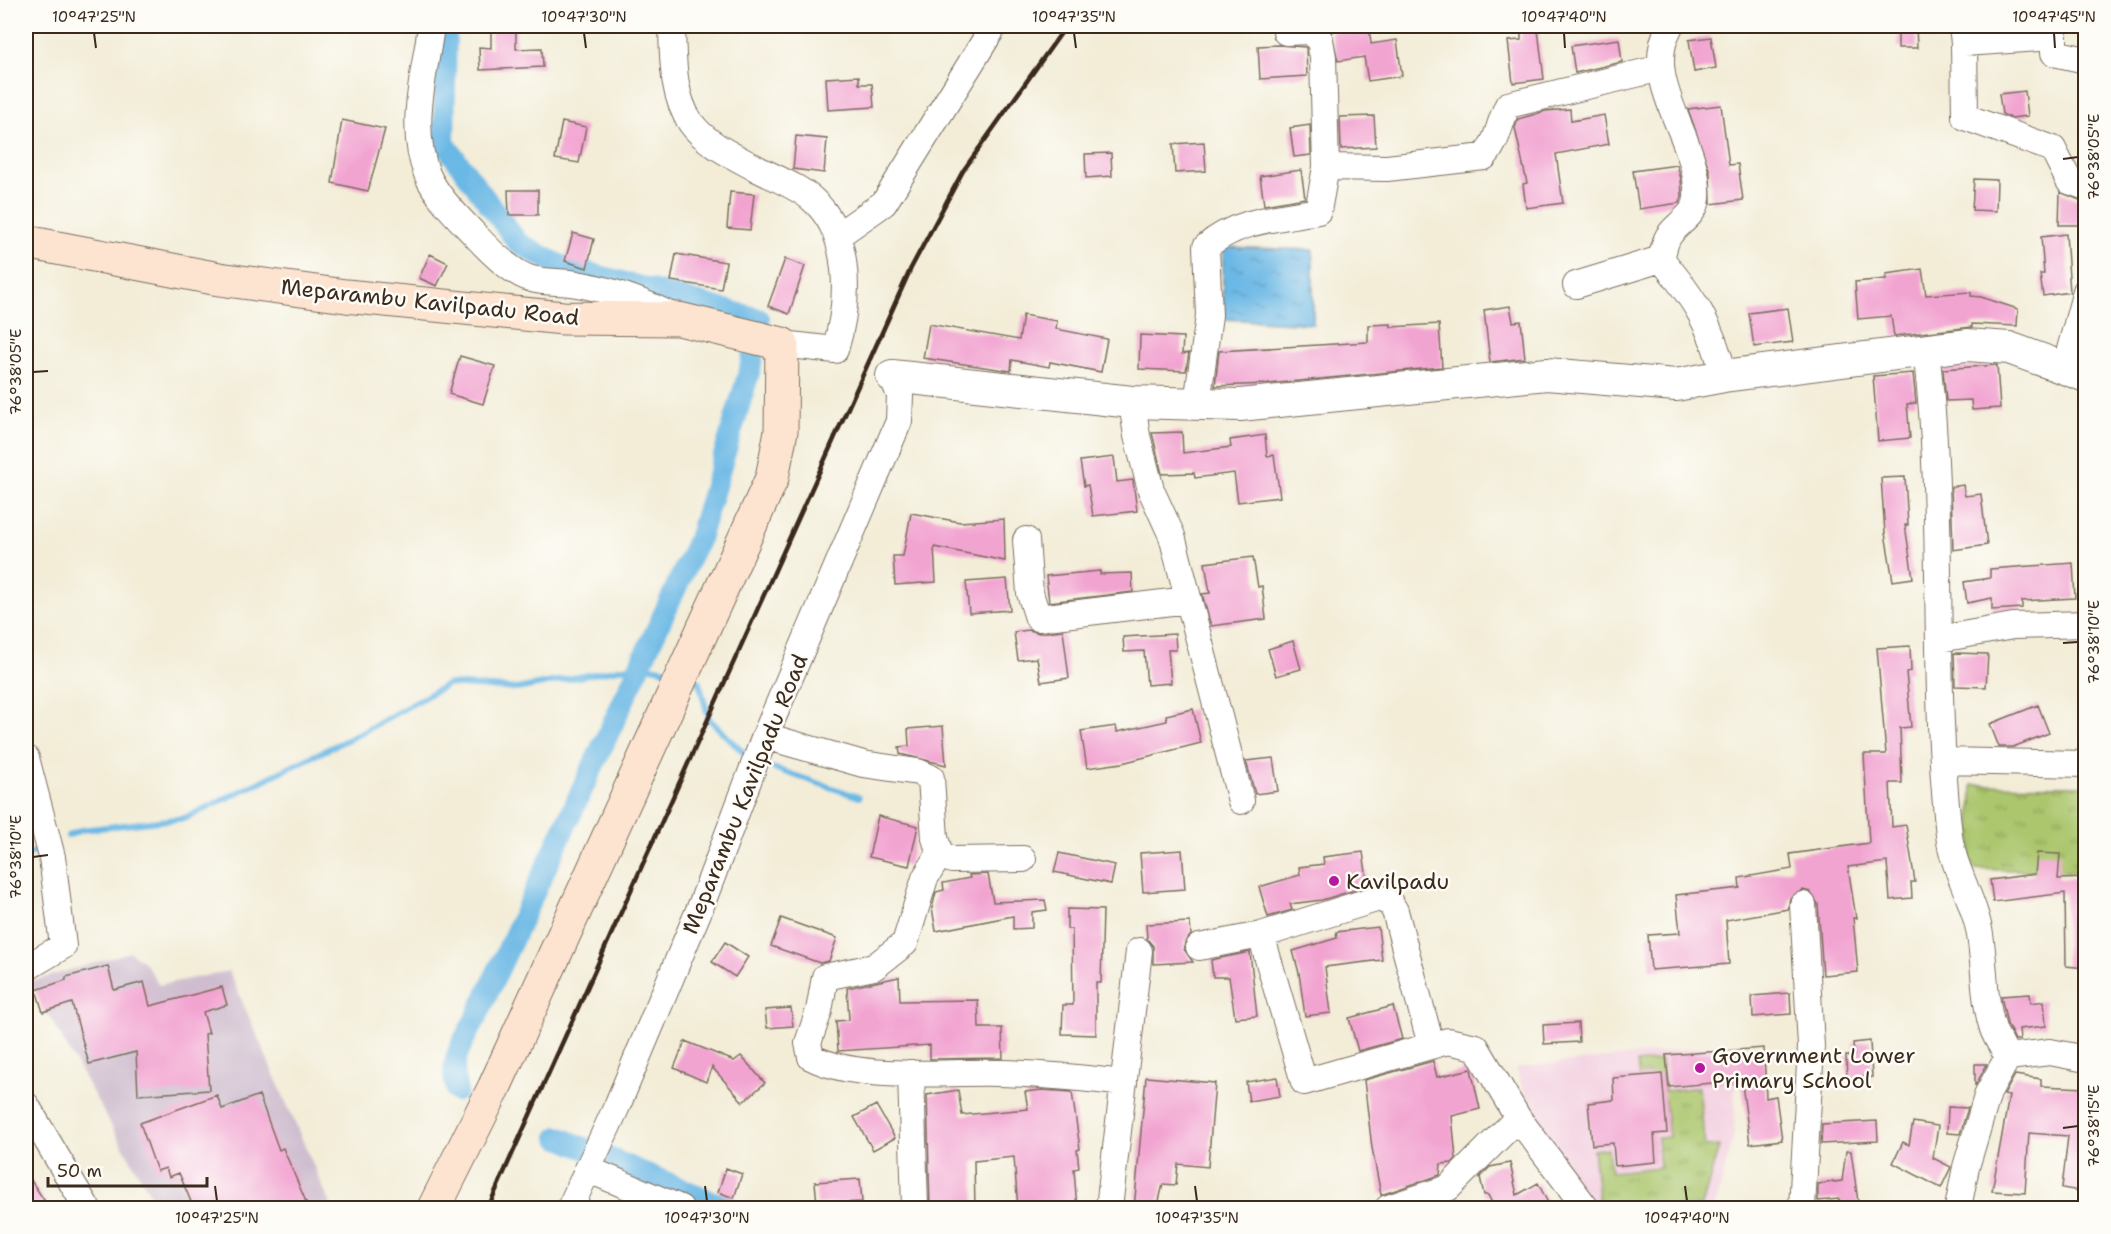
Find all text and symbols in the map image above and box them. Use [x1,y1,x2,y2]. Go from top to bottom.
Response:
text: 10°47'25"N [52,7,136,27]
text: 10°47'30"N [541,7,627,27]
text: 10°47'35"N [1032,7,1116,27]
text: 10°47'40"N [1521,7,1607,27]
text: 10°47'45"N [2012,7,2096,27]
text: 76°38'05"E [2084,114,2104,200]
street label: Meparambu Kavilpadu Road [279,272,581,332]
text: 76°38'05"E [6,329,26,415]
text: 76°38'10"E [2084,600,2104,684]
street label: Meparambu Kavilpadu Road [675,650,815,938]
text: 76°38'10"E [6,815,26,899]
place label: Kavilpadu [1346,867,1449,896]
marker: Kavilpadu [1327,874,1341,888]
place label: Government Lower Primary School [1712,1041,1916,1095]
marker: Government Lower Primary School [1693,1061,1707,1075]
text: 76°38'15"E [2084,1085,2104,1167]
scale bar [48,1150,207,1188]
text: 50 m [57,1159,102,1183]
text: 10°47'25"N [175,1208,259,1228]
text: 10°47'30"N [664,1208,750,1228]
text: 10°47'35"N [1155,1208,1239,1228]
text: 10°47'40"N [1644,1208,1730,1228]

